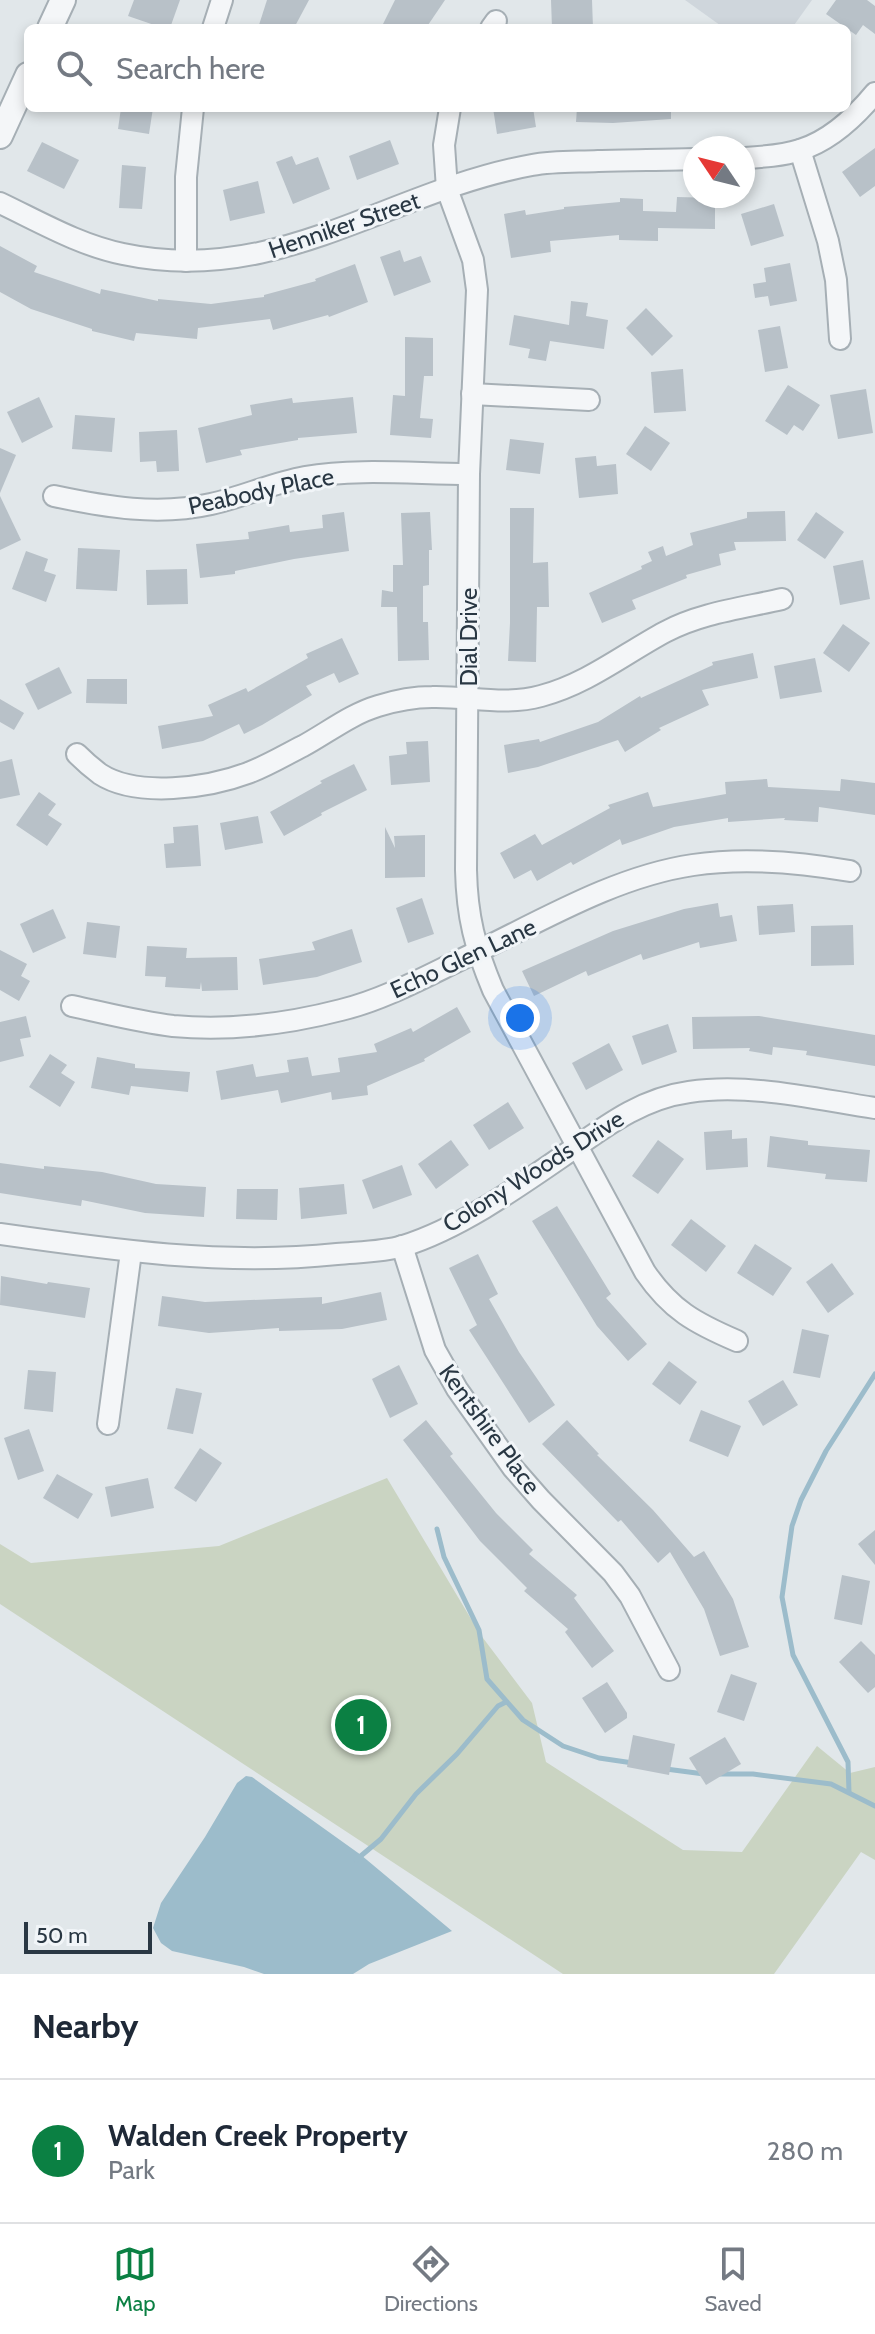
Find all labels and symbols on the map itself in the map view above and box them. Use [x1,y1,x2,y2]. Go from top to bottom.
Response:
north arrow [683,136,755,208]
street label: Henniker Street [265,186,423,264]
street label: Peabody Place [185,461,337,521]
street label: Dial Drive [454,588,483,686]
street label: Echo Glen Lane [386,912,540,1004]
your location [500,998,540,1038]
street label: Colony Woods Drive [437,1104,629,1238]
street label: Kentshire Place [433,1359,547,1499]
pin: 1 [335,1695,387,1755]
scale bar [24,1918,152,1954]

